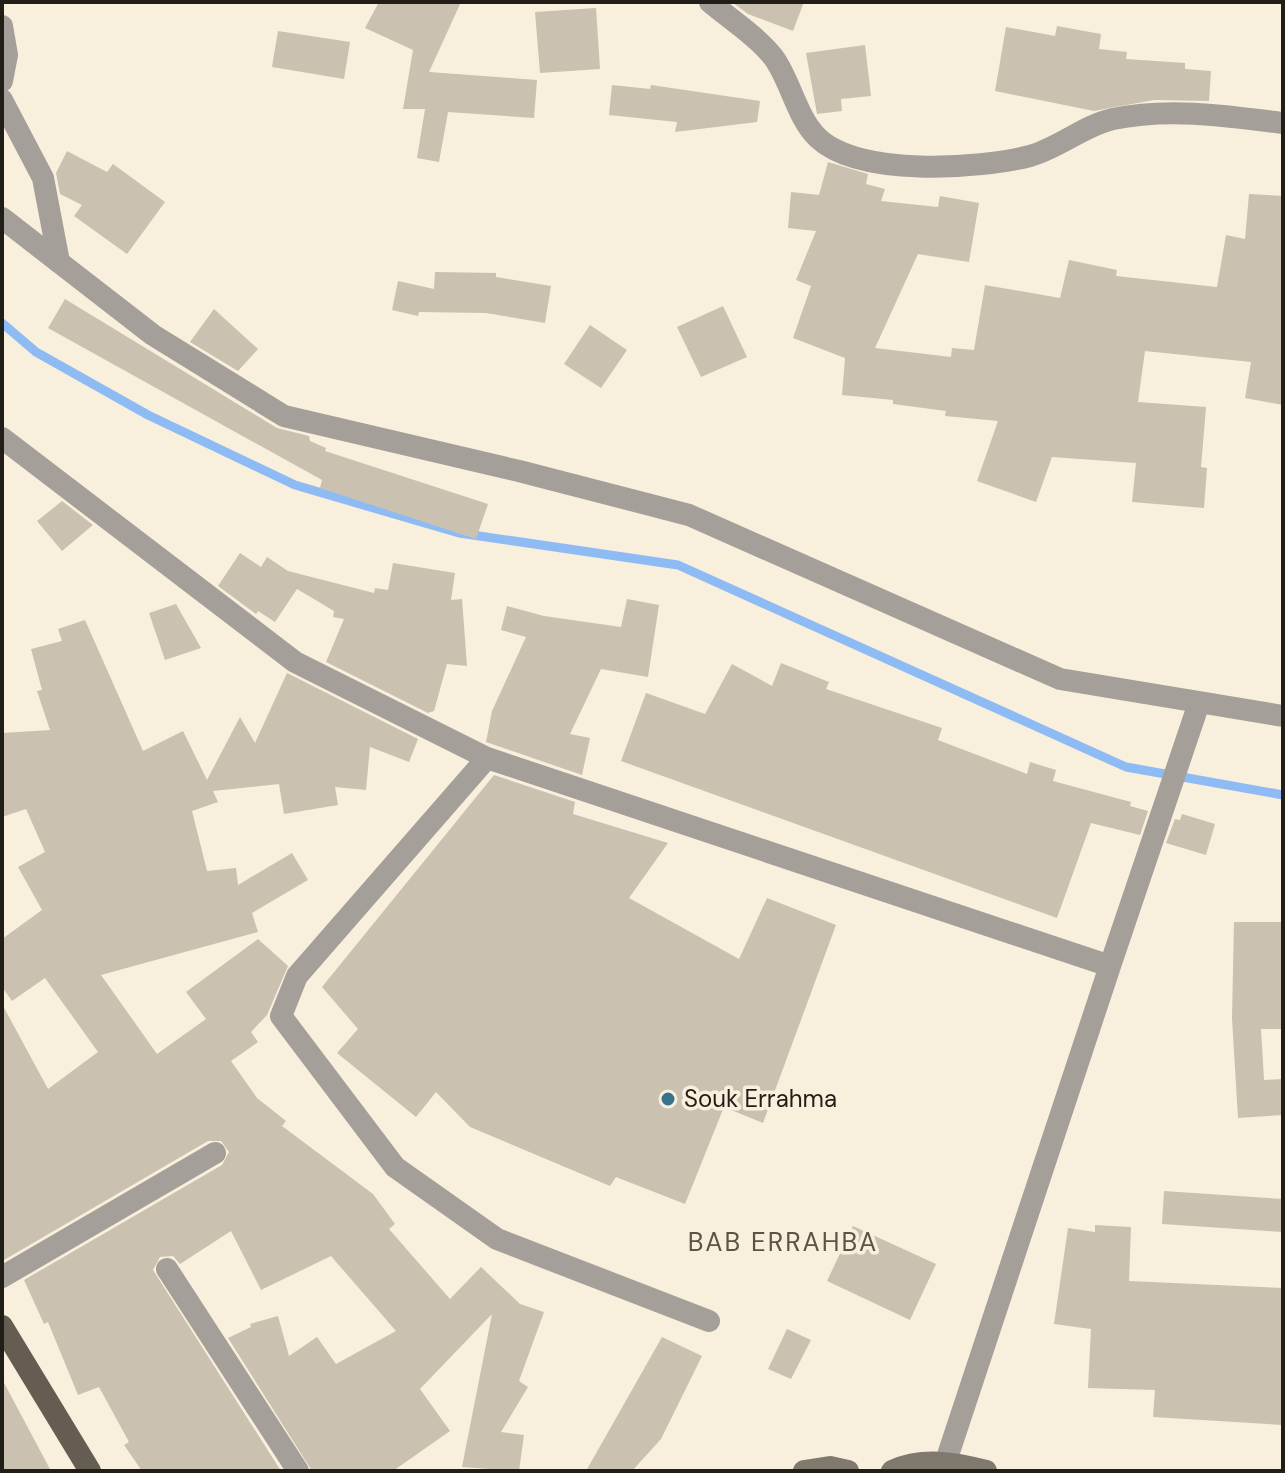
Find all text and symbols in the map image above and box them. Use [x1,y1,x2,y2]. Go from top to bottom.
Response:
place label: Souk Errahma [684,1083,837,1114]
marker: Souk Errahma [659,1090,677,1108]
district label: BAB ERRAHBA [688,1225,878,1259]

